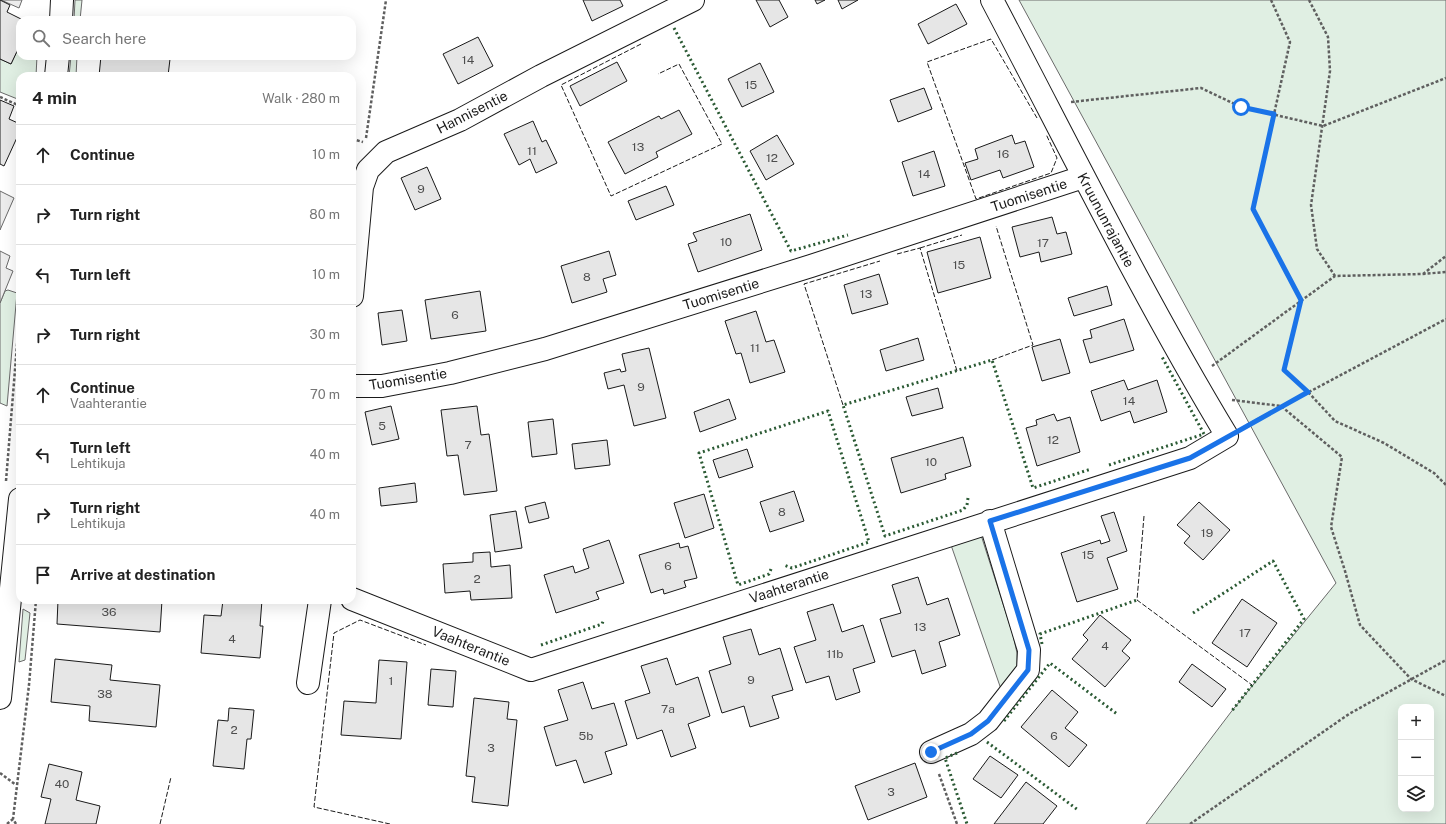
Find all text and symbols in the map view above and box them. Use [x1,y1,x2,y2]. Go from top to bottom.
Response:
search box [16,16,356,60]
icon: search [30,27,52,49]
text: Search here [62,30,146,47]
house number: 14 [462,53,475,67]
house number: 15 [745,78,758,92]
street label: Hannisentie [434,87,510,137]
text: 4 min [32,88,77,108]
text: Walk · 280 m [262,91,340,106]
route start [1232,98,1250,116]
house number: 13 [632,140,644,154]
icon: ahead [32,144,54,166]
house number: 11 [527,144,537,158]
text: Continue [70,146,135,163]
text: 10 m [312,147,340,162]
house number: 16 [997,147,1009,161]
house number: 12 [766,151,778,165]
house number: 14 [918,167,931,181]
street label: Kruununrajantie [1074,170,1138,270]
street label: Tuomisentie [989,175,1069,215]
house number: 9 [417,182,425,196]
icon: right [32,204,54,226]
text: Turn right [70,206,140,223]
text: 80 m [309,207,340,222]
house number: 10 [720,235,732,249]
house number: 17 [1037,236,1049,250]
house number: 15 [953,258,966,272]
icon: left [32,264,54,286]
text: Turn left [70,266,131,283]
text: 10 m [312,267,340,282]
house number: 8 [583,270,591,284]
street label: Tuomisentie [681,275,761,313]
house number: 13 [860,287,872,301]
house number: 6 [451,308,459,322]
icon: right [32,324,54,346]
text: Turn right [70,326,140,343]
text: 30 m [310,327,340,342]
house number: 11 [750,341,760,355]
street label: Tuomisentie [368,365,448,393]
text: Continue [70,379,135,396]
house number: 9 [637,380,645,394]
icon: ahead [32,384,54,406]
text: 70 m [310,387,340,402]
house number: 14 [1123,394,1136,408]
text: Vaahterantie [70,396,147,411]
house number: 5 [378,419,386,433]
house number: 12 [1047,433,1059,447]
house number: 7 [464,438,472,452]
text: Turn left [70,439,131,456]
icon: left [32,444,54,466]
text: 40 m [309,447,340,462]
house number: 10 [925,455,937,469]
text: Lehtikuja [70,456,126,471]
text: Turn right [70,499,140,516]
icon: right [32,504,54,526]
house number: 8 [778,505,786,519]
text: 40 m [309,507,340,522]
text: Lehtikuja [70,516,126,531]
house number: 19 [1201,526,1213,540]
house number: 15 [1082,548,1095,562]
house number: 6 [664,559,672,573]
icon: arrive [32,564,54,586]
text: Arrive at destination [70,566,215,583]
street label: Vaahterantie [747,566,831,606]
house number: 2 [473,572,481,586]
house number: 36 [102,605,116,619]
house number: 13 [914,620,926,634]
street label: Vaahterantie [430,623,512,669]
house number: 17 [1239,626,1251,640]
house number: 4 [228,632,236,646]
house number: 4 [1101,639,1109,653]
house number: 11b [827,647,843,661]
house number: 9 [747,673,755,687]
house number: 1 [389,674,393,688]
house number: 38 [97,687,113,701]
house number: 7a [661,702,675,716]
map controls [1398,704,1434,812]
button: + [1398,704,1434,740]
house number: 2 [230,723,238,737]
house number: 5b [579,729,593,743]
house number: 6 [1050,729,1058,743]
button: − [1398,740,1434,776]
house number: 3 [487,741,495,755]
route end [922,743,940,761]
button: layers [1398,776,1434,812]
house number: 40 [55,777,69,791]
house number: 3 [887,785,895,799]

